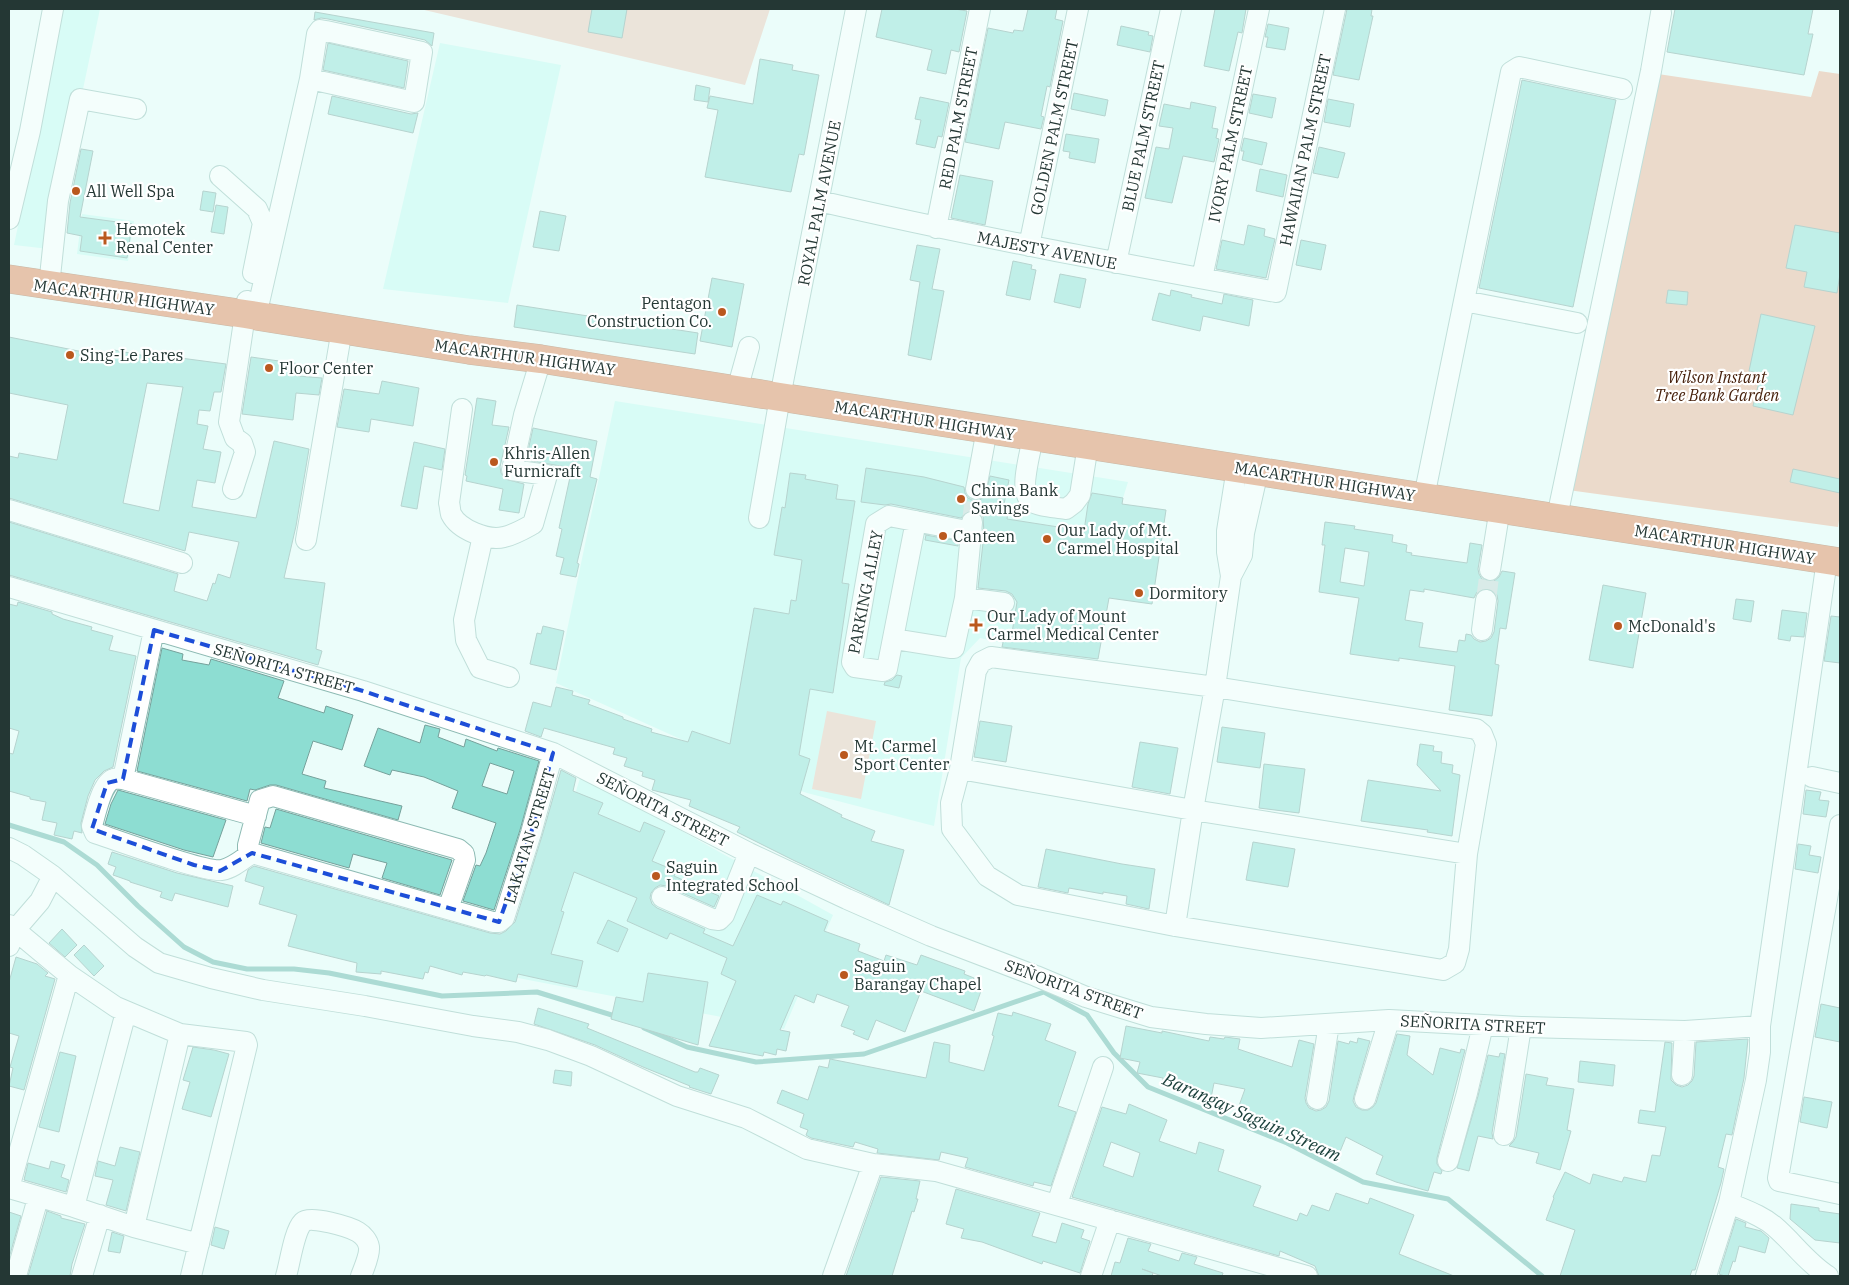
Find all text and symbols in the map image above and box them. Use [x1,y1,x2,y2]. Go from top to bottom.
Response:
street label: GOLDEN PALM STREET [1026,37,1082,217]
street label: RED PALM STREET [934,45,982,191]
street label: HAWAIIAN PALM STREET [1275,52,1335,248]
street label: BLUE PALM STREET [1117,59,1169,213]
street label: IVORY PALM STREET [1204,64,1256,224]
street label: ROYAL PALM AVENUE [793,119,845,287]
place label: All Well Spa [86,181,175,201]
marker: All Well Spa [70,185,82,197]
place label: Hemotek Renal Center [116,219,213,257]
street label: MAJESTY AVENUE [975,227,1119,273]
marker: Hemotek Renal Center [98,231,112,245]
street label: MACARTHUR HIGHWAY [32,274,216,320]
place label: Pentagon Construction Co. [587,293,712,331]
marker: Pentagon Construction Co. [716,306,728,318]
street label: MACARTHUR HIGHWAY [433,334,617,380]
place label: Sing-Le Pares [80,345,183,365]
marker: Sing-Le Pares [64,349,76,361]
place label: Floor Center [279,358,373,378]
marker: Floor Center [263,362,275,374]
park label: Wilson Instant Tree Bank Garden [1655,367,1779,405]
street label: MACARTHUR HIGHWAY [833,396,1017,444]
place label: Khris-Allen Furnicraft [504,443,590,481]
marker: Khris-Allen Furnicraft [488,456,500,468]
street label: MACARTHUR HIGHWAY [1233,457,1417,505]
place label: China Bank Savings [971,480,1059,518]
marker: China Bank Savings [955,493,967,505]
place label: Our Lady of Mt. Carmel Hospital [1057,520,1179,558]
street label: MACARTHUR HIGHWAY [1633,520,1817,568]
place label: Canteen [953,526,1015,546]
street label: PARKING ALLEY [843,528,887,656]
marker: Canteen [937,530,949,542]
marker: Our Lady of Mt. Carmel Hospital [1041,533,1053,545]
place label: Dormitory [1149,583,1228,603]
marker: Dormitory [1133,587,1145,599]
place label: Our Lady of Mount Carmel Medical Center [987,606,1159,644]
place label: McDonald's [1628,616,1716,636]
marker: Our Lady of Mount Carmel Medical Center [969,618,983,632]
marker: McDonald's [1612,620,1624,632]
street label: SEÑORITA STREET [211,638,357,698]
place label: Mt. Carmel Sport Center [854,736,949,774]
marker: Mt. Carmel Sport Center [838,749,850,761]
street label: LAKATAN STREET [499,766,559,906]
street label: SEÑORITA STREET [594,767,732,851]
place label: Saguin Integrated School [666,857,799,895]
marker: Saguin Integrated School [650,870,662,882]
street label: SEÑORITA STREET [1002,955,1146,1023]
place label: Saguin Barangay Chapel [854,956,982,994]
marker: Saguin Barangay Chapel [838,969,850,981]
street label: SEÑORITA STREET [1400,1010,1546,1038]
water label: Barangay Saguin Stream [1158,1067,1345,1167]

